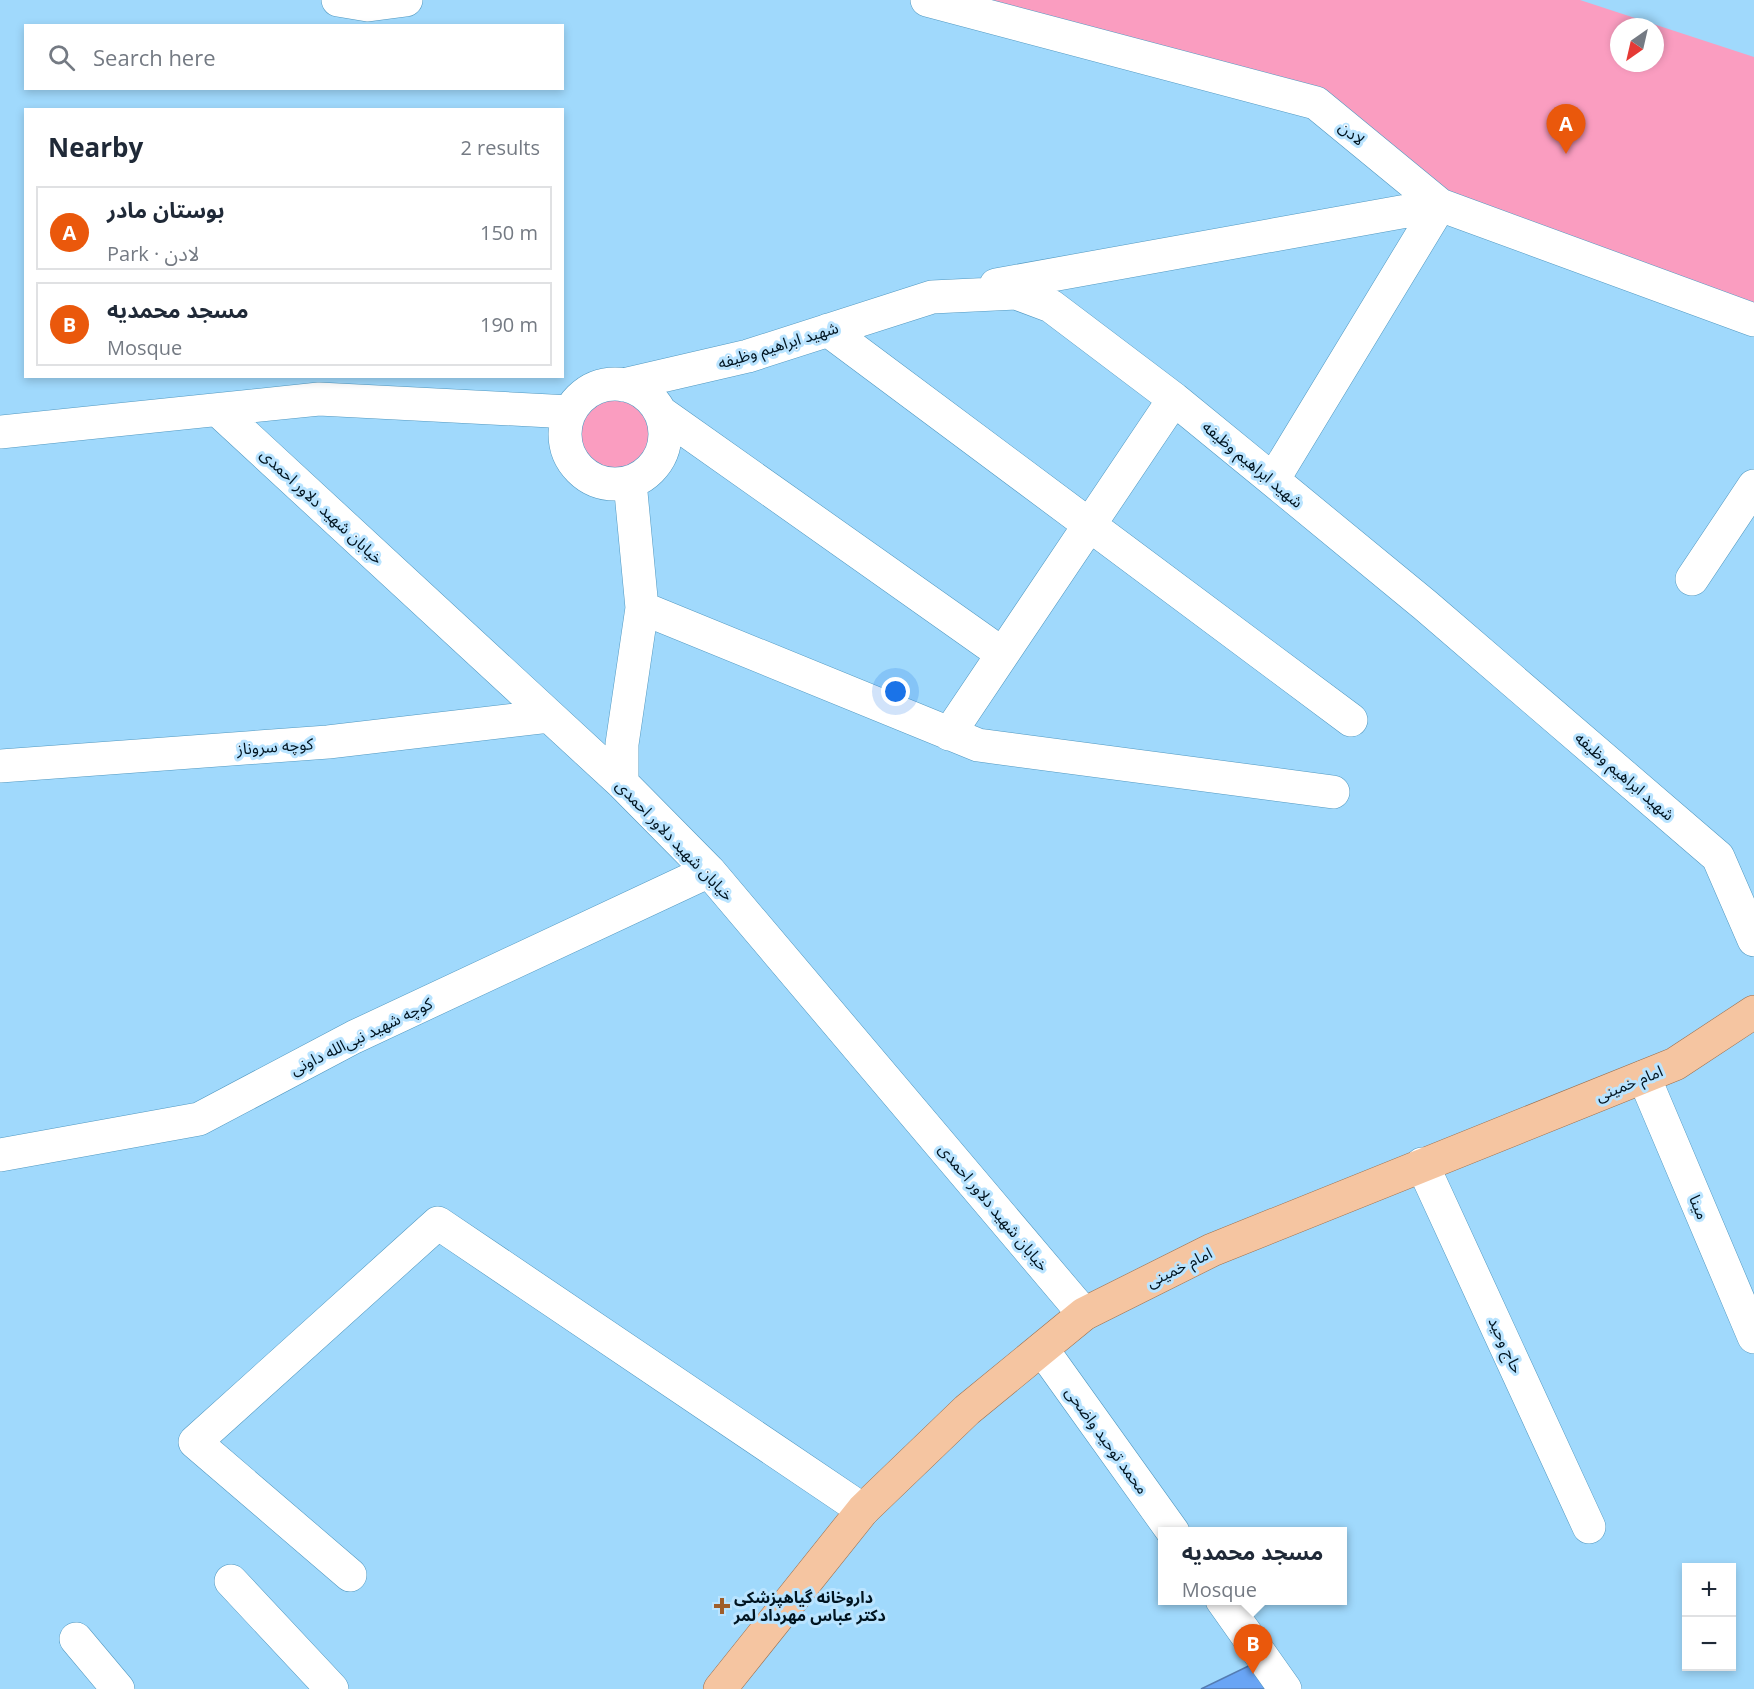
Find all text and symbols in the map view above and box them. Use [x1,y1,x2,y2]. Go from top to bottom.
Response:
north arrow [1610,18,1664,72]
search box [24,24,564,90]
icon: search [45,41,78,74]
text: Search here [93,42,216,72]
pin: A [1546,104,1586,154]
street label: لادن [1334,116,1370,150]
text: Nearby [48,129,143,165]
text: 2 results [460,134,540,161]
text: بوستان مادر [107,194,225,224]
text: A [63,219,76,246]
text: 150 m [480,219,538,246]
text: Park · لادن [107,240,199,267]
text: مسجد محمدیه [107,294,249,324]
text: B [63,311,76,338]
text: 190 m [480,311,538,338]
street label: شهید ابراهیم وظیفه [715,316,842,376]
text: Mosque [107,334,182,361]
street label: شهید ابراهیم وظیفه [1197,415,1308,514]
street label: خیابان شهید دلاور احمدی [256,443,388,569]
your location [881,677,910,706]
street label: شهید ابراهیم وظیفه [1569,727,1679,827]
street label: کوچه سروناز [235,732,314,760]
street label: خیابان شهید دلاور احمدی [611,775,739,905]
street label: کوچه شهید نبی‌الله داونی [286,992,436,1080]
street label: امام خمینی [1592,1060,1667,1108]
street label: خیابان شهید دلاور احمدی [934,1138,1054,1276]
street label: مینا [1684,1191,1714,1223]
street label: امام خمینی [1142,1242,1216,1294]
street label: حاج وحید [1482,1313,1529,1377]
street label: محمد توحید واضحی [1060,1382,1154,1498]
popup [1158,1527,1347,1605]
text: مسجد محمدیه [1182,1536,1323,1566]
map controls [1682,1563,1736,1671]
button: + [1682,1563,1736,1617]
text: Mosque [1182,1576,1257,1603]
place label: داروخانه گیاهپزشکی دکتر عباس مهرداد لمر [733,1586,886,1626]
marker: داروخانه گیاهپزشکی دکتر عباس مهرداد لمر [715,1599,729,1613]
button: − [1682,1617,1736,1671]
pin: B [1234,1624,1272,1674]

